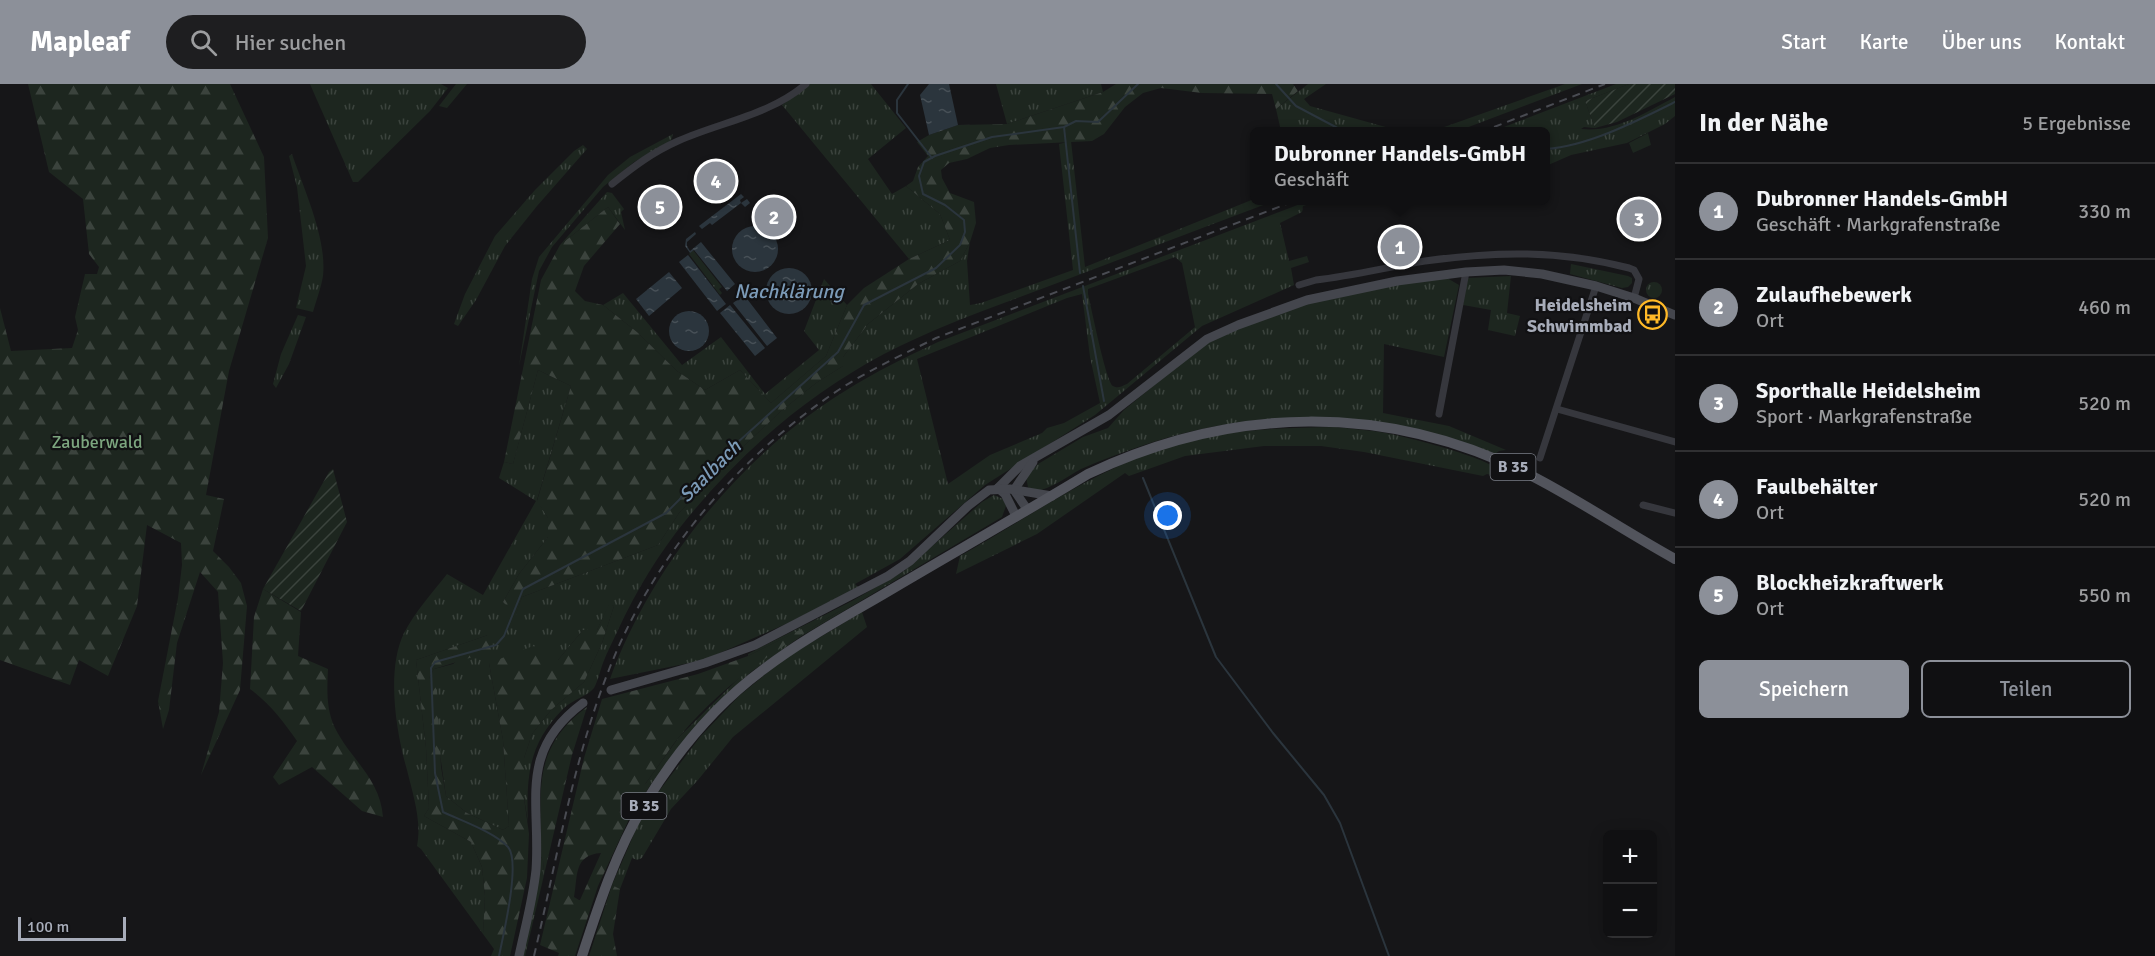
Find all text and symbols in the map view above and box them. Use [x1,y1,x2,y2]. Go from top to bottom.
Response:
search box [166,15,586,69]
text: Mapleaf [30,25,130,59]
icon: search [187,26,220,59]
text: Hier suchen [235,29,346,56]
text: Start [1781,29,1826,55]
text: Karte [1859,29,1908,55]
text: Über uns [1941,29,2022,55]
text: Kontakt [2055,29,2125,55]
text: In der Nähe [1699,107,1829,139]
text: 5 Ergebnisse [2022,111,2131,136]
popup [1250,127,1550,205]
text: Dubronner Handels-GmbH [1274,140,1526,167]
pin: 4 [696,158,736,204]
text: Geschäft [1274,167,1349,192]
pin: 5 [640,184,680,230]
text: Dubronner Handels-GmbH [1756,185,2008,212]
pin: 2 [754,194,794,240]
pin: 3 [1620,196,1658,242]
text: 1 [1713,199,1724,224]
text: 330 m [2078,199,2131,224]
text: Geschäft · Markgrafenstraße [1756,212,2000,237]
pin: 1 [1380,224,1420,270]
water label: Nachklärung [734,279,845,304]
text: Zulaufhebewerk [1756,281,1912,308]
place label: Heidelsheim Schwimmbad [1527,294,1632,337]
text: 2 [1713,295,1724,320]
text: 460 m [2078,295,2131,320]
bus stop icon: Heidelsheim Schwimmbad [1637,299,1669,331]
text: Ort [1756,308,1784,333]
text: Sporthalle Heidelsheim [1756,377,1981,404]
text: 3 [1713,391,1724,416]
text: 520 m [2078,391,2131,416]
text: Sport · Markgrafenstraße [1756,404,1972,429]
park label: Zauberwald [52,431,143,453]
water label: Saalbach [674,434,747,507]
road number: B 35 [1490,454,1536,480]
text: Faulbehälter [1756,473,1877,500]
text: 4 [1713,487,1724,512]
text: 520 m [2078,487,2131,512]
text: Ort [1756,500,1784,525]
your location [1153,501,1182,530]
text: Blockheizkraftwerk [1756,569,1943,596]
text: 5 [1713,583,1724,608]
text: 550 m [2078,583,2131,608]
text: Ort [1756,596,1784,621]
button: Speichern [1699,660,1909,718]
button: Teilen [1921,660,2131,718]
road number: B 35 [622,793,666,819]
map controls [1603,830,1657,938]
button: + [1603,830,1657,884]
button: − [1603,884,1657,938]
scale bar [18,914,126,942]
text: 100 m [27,917,69,937]

